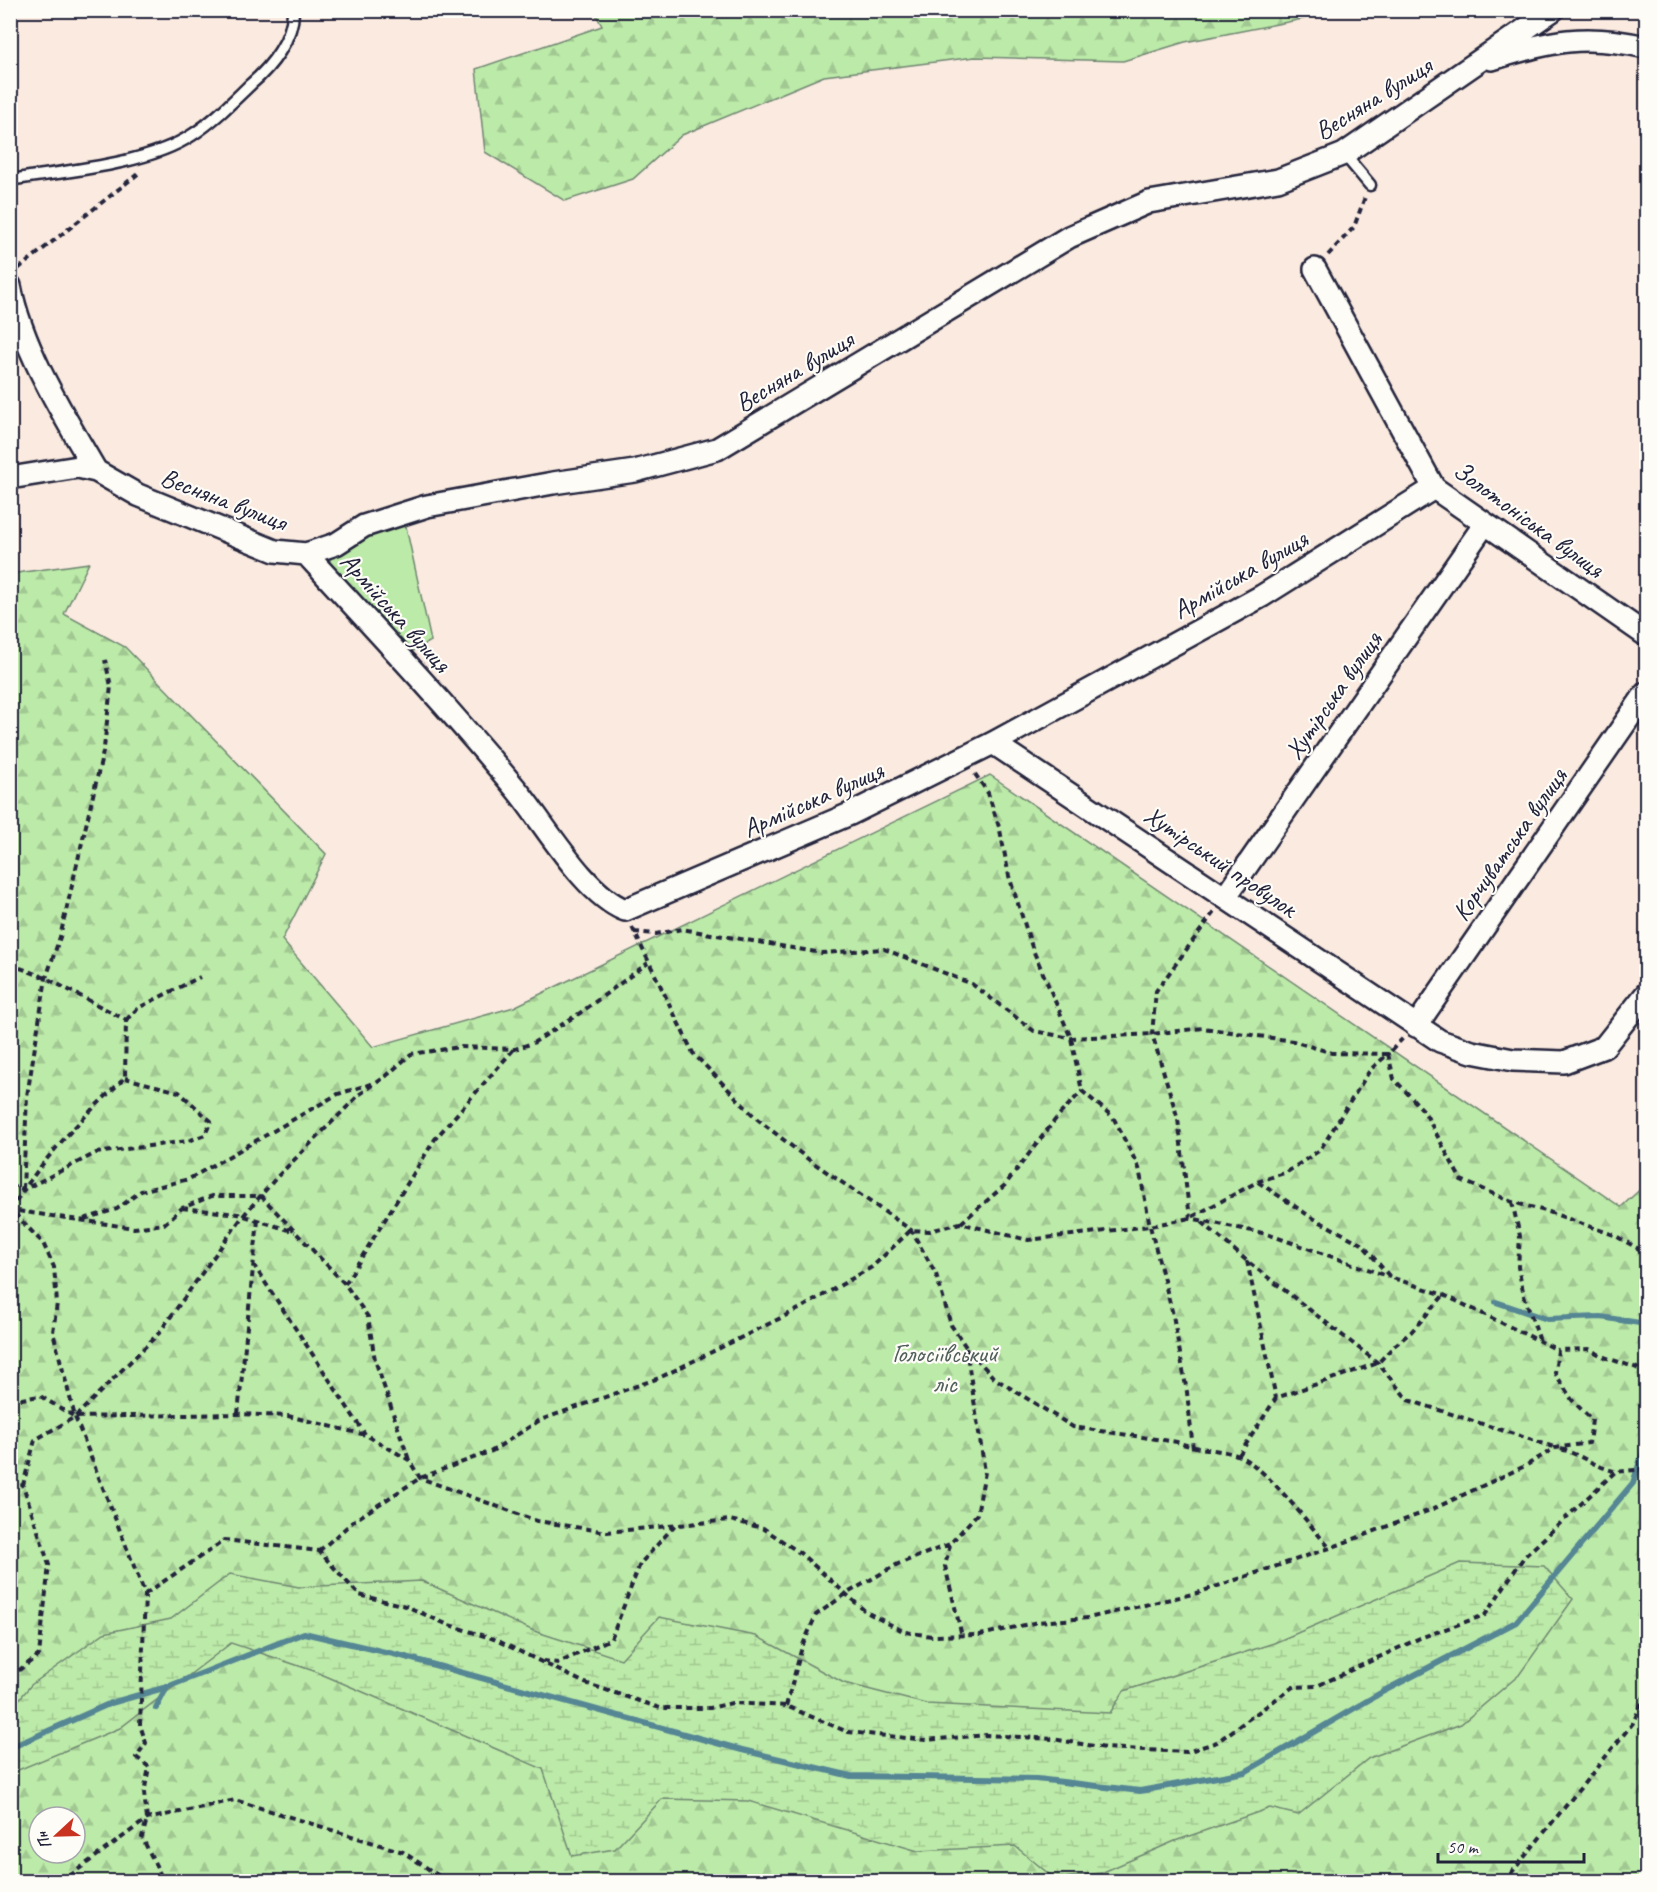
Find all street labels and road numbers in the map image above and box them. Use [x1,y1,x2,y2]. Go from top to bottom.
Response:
street label: Весняна вулиця [1308,48,1440,147]
street label: Весняна вулиця [729,322,861,420]
street label: Золотоніська вулиця [1447,454,1612,586]
street label: Весняна вулиця [156,460,293,539]
street label: Армійська вулиця [1167,522,1315,626]
street label: Армійська вулиця [333,545,459,680]
street label: Хутірська вулиця [1277,624,1390,766]
street label: Армійська вулиця [738,753,890,845]
street label: Корчуватська вулиця [1444,760,1575,927]
street label: Хутірський провулок [1138,798,1305,926]

